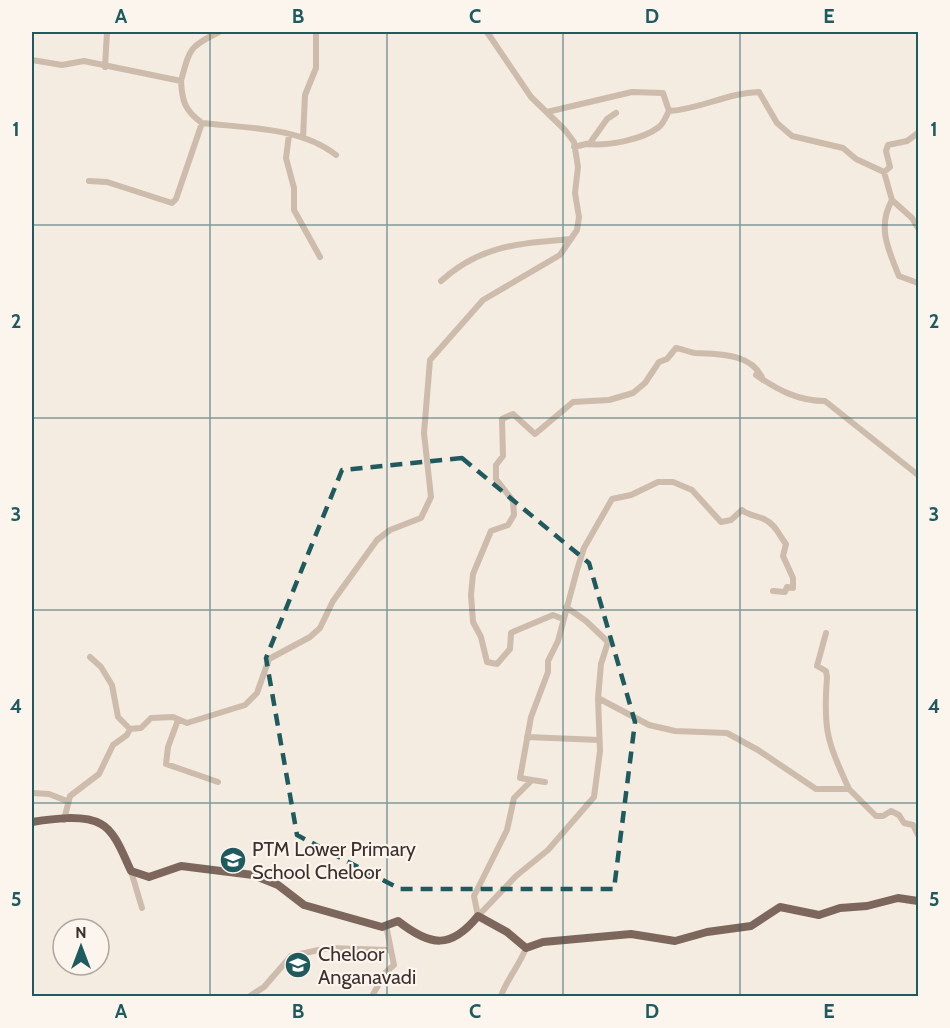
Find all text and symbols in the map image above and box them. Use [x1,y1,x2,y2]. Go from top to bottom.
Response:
text: A [115,4,128,28]
text: B [292,4,304,28]
text: C [469,4,481,28]
text: D [645,4,659,28]
text: E [823,4,835,28]
text: 1 [12,117,20,141]
text: 1 [930,117,938,141]
text: 2 [11,309,21,333]
text: 2 [929,309,939,333]
text: 3 [11,502,21,526]
text: 3 [929,502,939,526]
text: 4 [10,694,22,718]
text: 4 [928,694,940,718]
place label: PTM Lower Primary School Cheloor [252,837,416,884]
school or university icon: PTM Lower Primary School Cheloor [218,845,248,875]
text: 5 [11,887,21,911]
text: 5 [929,887,939,911]
north arrow [51,917,111,977]
text: N [75,923,87,942]
place label: Cheloor Anganavadi [318,942,416,989]
school or university icon: Cheloor Anganavadi [283,950,313,980]
text: A [115,999,128,1023]
text: B [292,999,304,1023]
text: C [469,999,481,1023]
text: D [645,999,659,1023]
text: E [823,999,835,1023]

